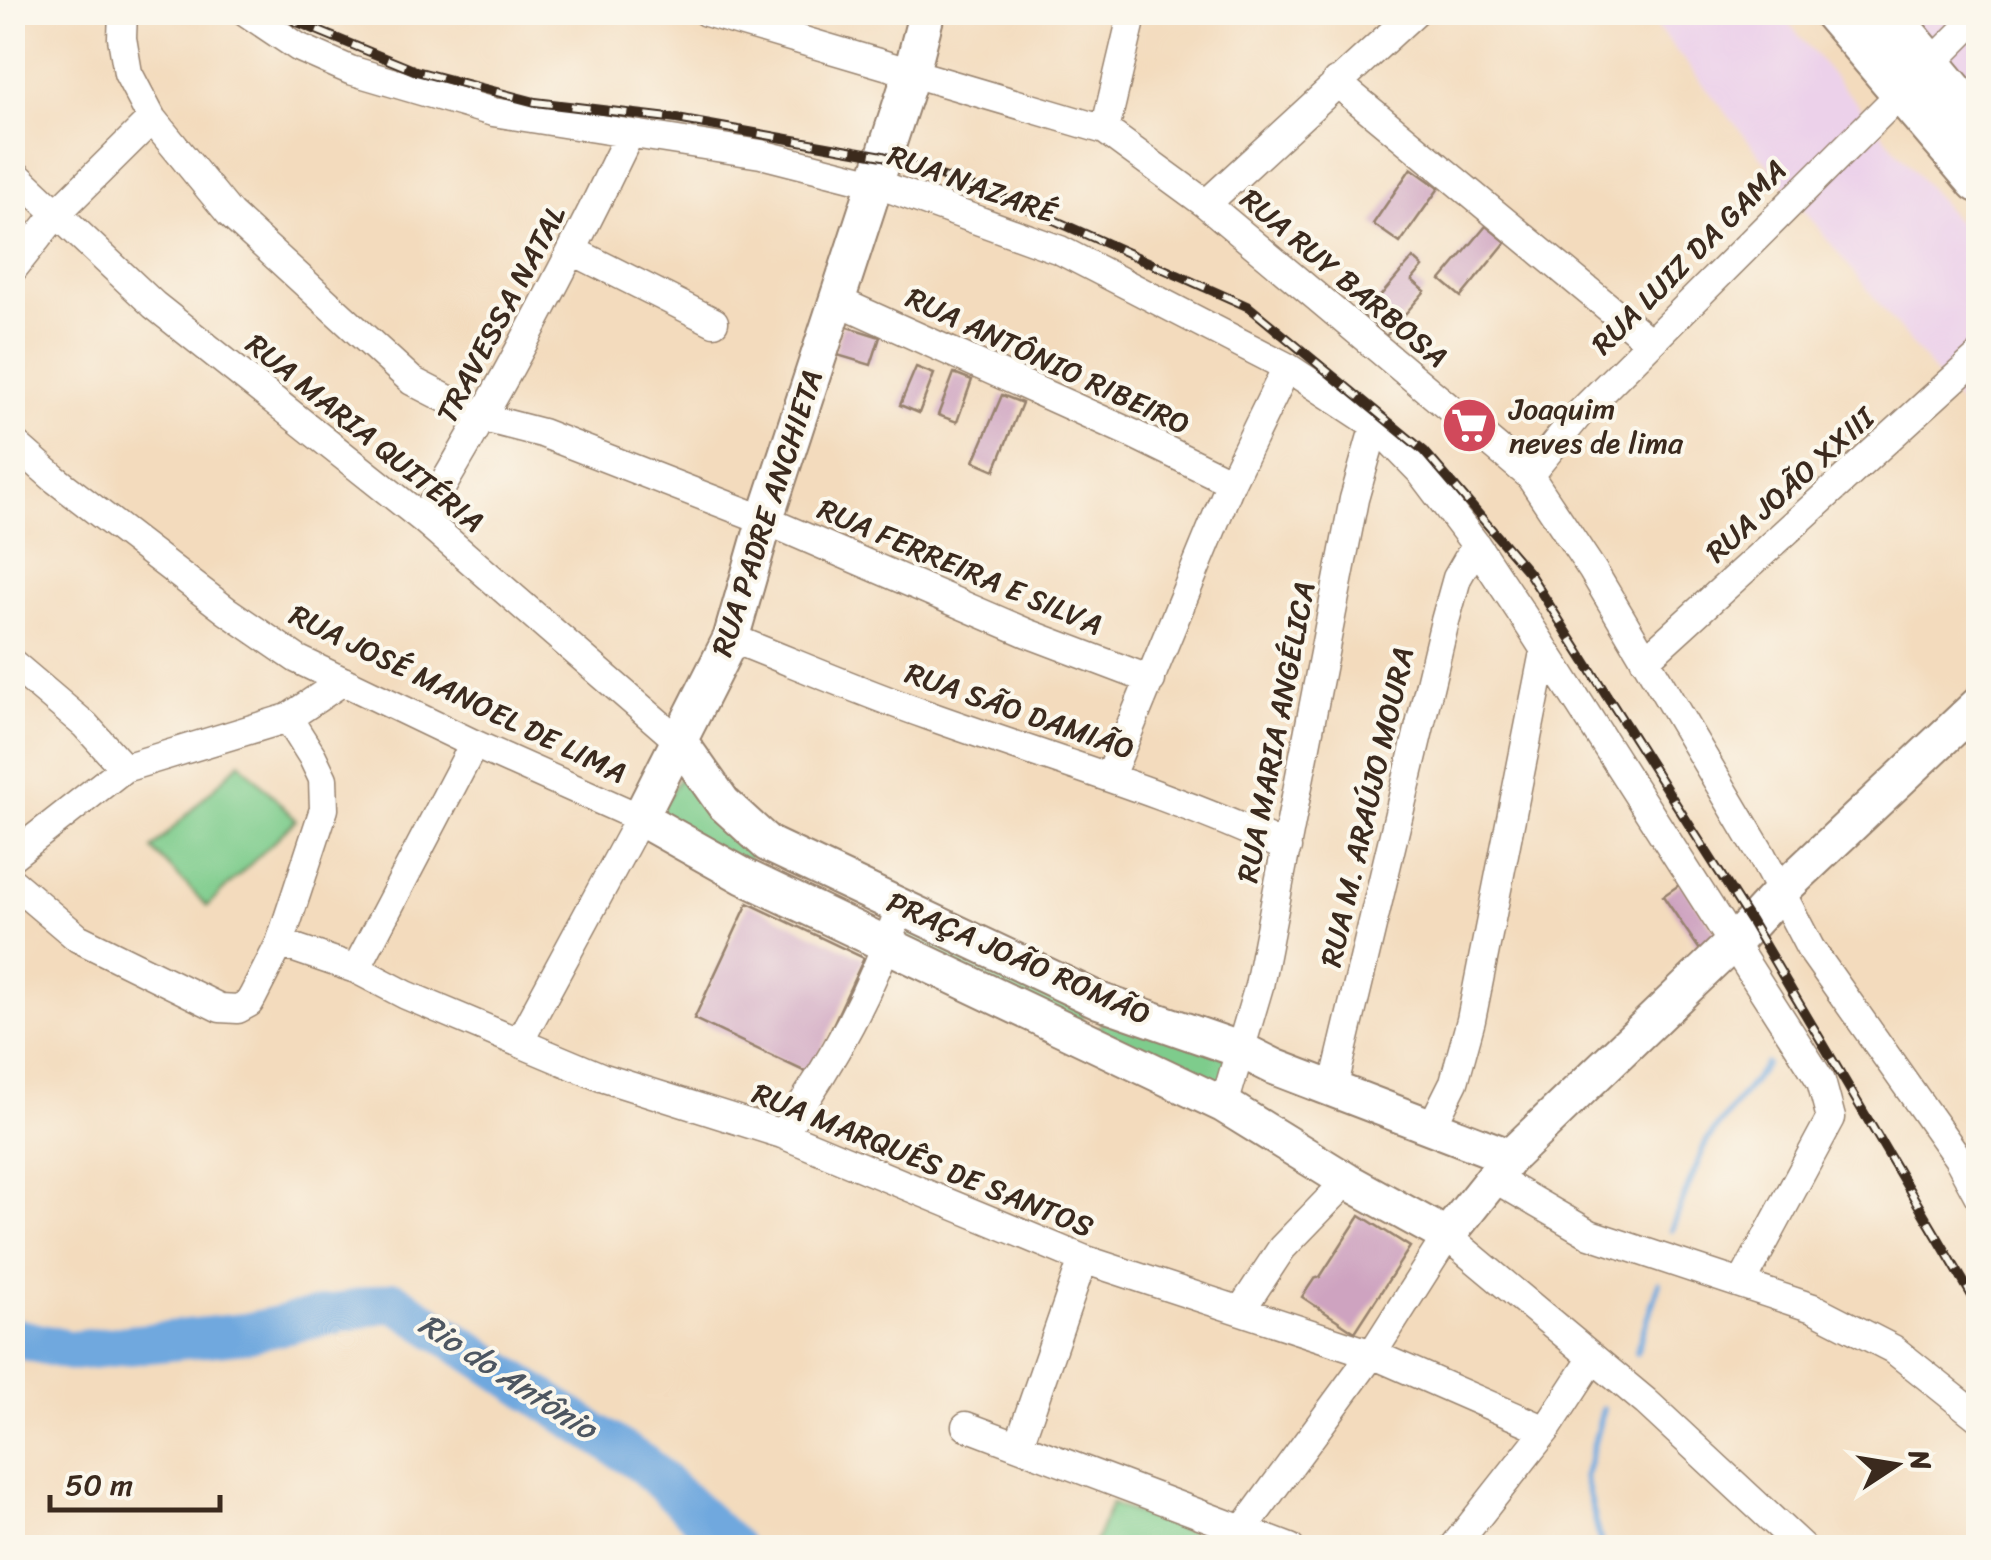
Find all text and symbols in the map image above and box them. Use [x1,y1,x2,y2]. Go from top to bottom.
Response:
street label: RUA NAZARÉ [880,128,1066,240]
street label: RUA LUIZ DA GAMA [1578,146,1800,368]
street label: RUA RUY BARBOSA [1227,174,1461,382]
street label: TRAVESSA NATAL [421,195,582,433]
street label: RUA ANTÔNIO RIBEIRO [897,271,1199,451]
street label: RUA MARIA QUITÉRIA [233,319,497,547]
street label: RUA PADRE ANCHIETA [695,362,839,664]
place label: Joaquim neves de lima [1508,382,1684,470]
street label: RUA JOÃO XXIII [1692,392,1889,577]
supermarket icon: Joaquim neves de lima [1440,396,1500,456]
street label: RUA FERREIRA E SILVA [809,483,1111,651]
street label: RUA MARIA ANGÉLICA [1220,577,1332,887]
street label: RUA JOSÉ MANOEL DE LIMA [280,589,636,799]
street label: RUA M. ARAÚJO MOURA [1304,642,1430,972]
street label: RUA SÃO DAMIÃO [898,646,1142,776]
street label: PRAÇA JOÃO ROMÃO [878,875,1160,1041]
street label: RUA MARQUÊS DE SANTOS [744,1067,1102,1253]
water label: Rio do Antônio [407,1297,610,1457]
north arrow [1846,1415,1946,1515]
text: N [1894,1444,1946,1475]
scale bar [50,1450,220,1512]
text: 50 m [65,1458,133,1512]

